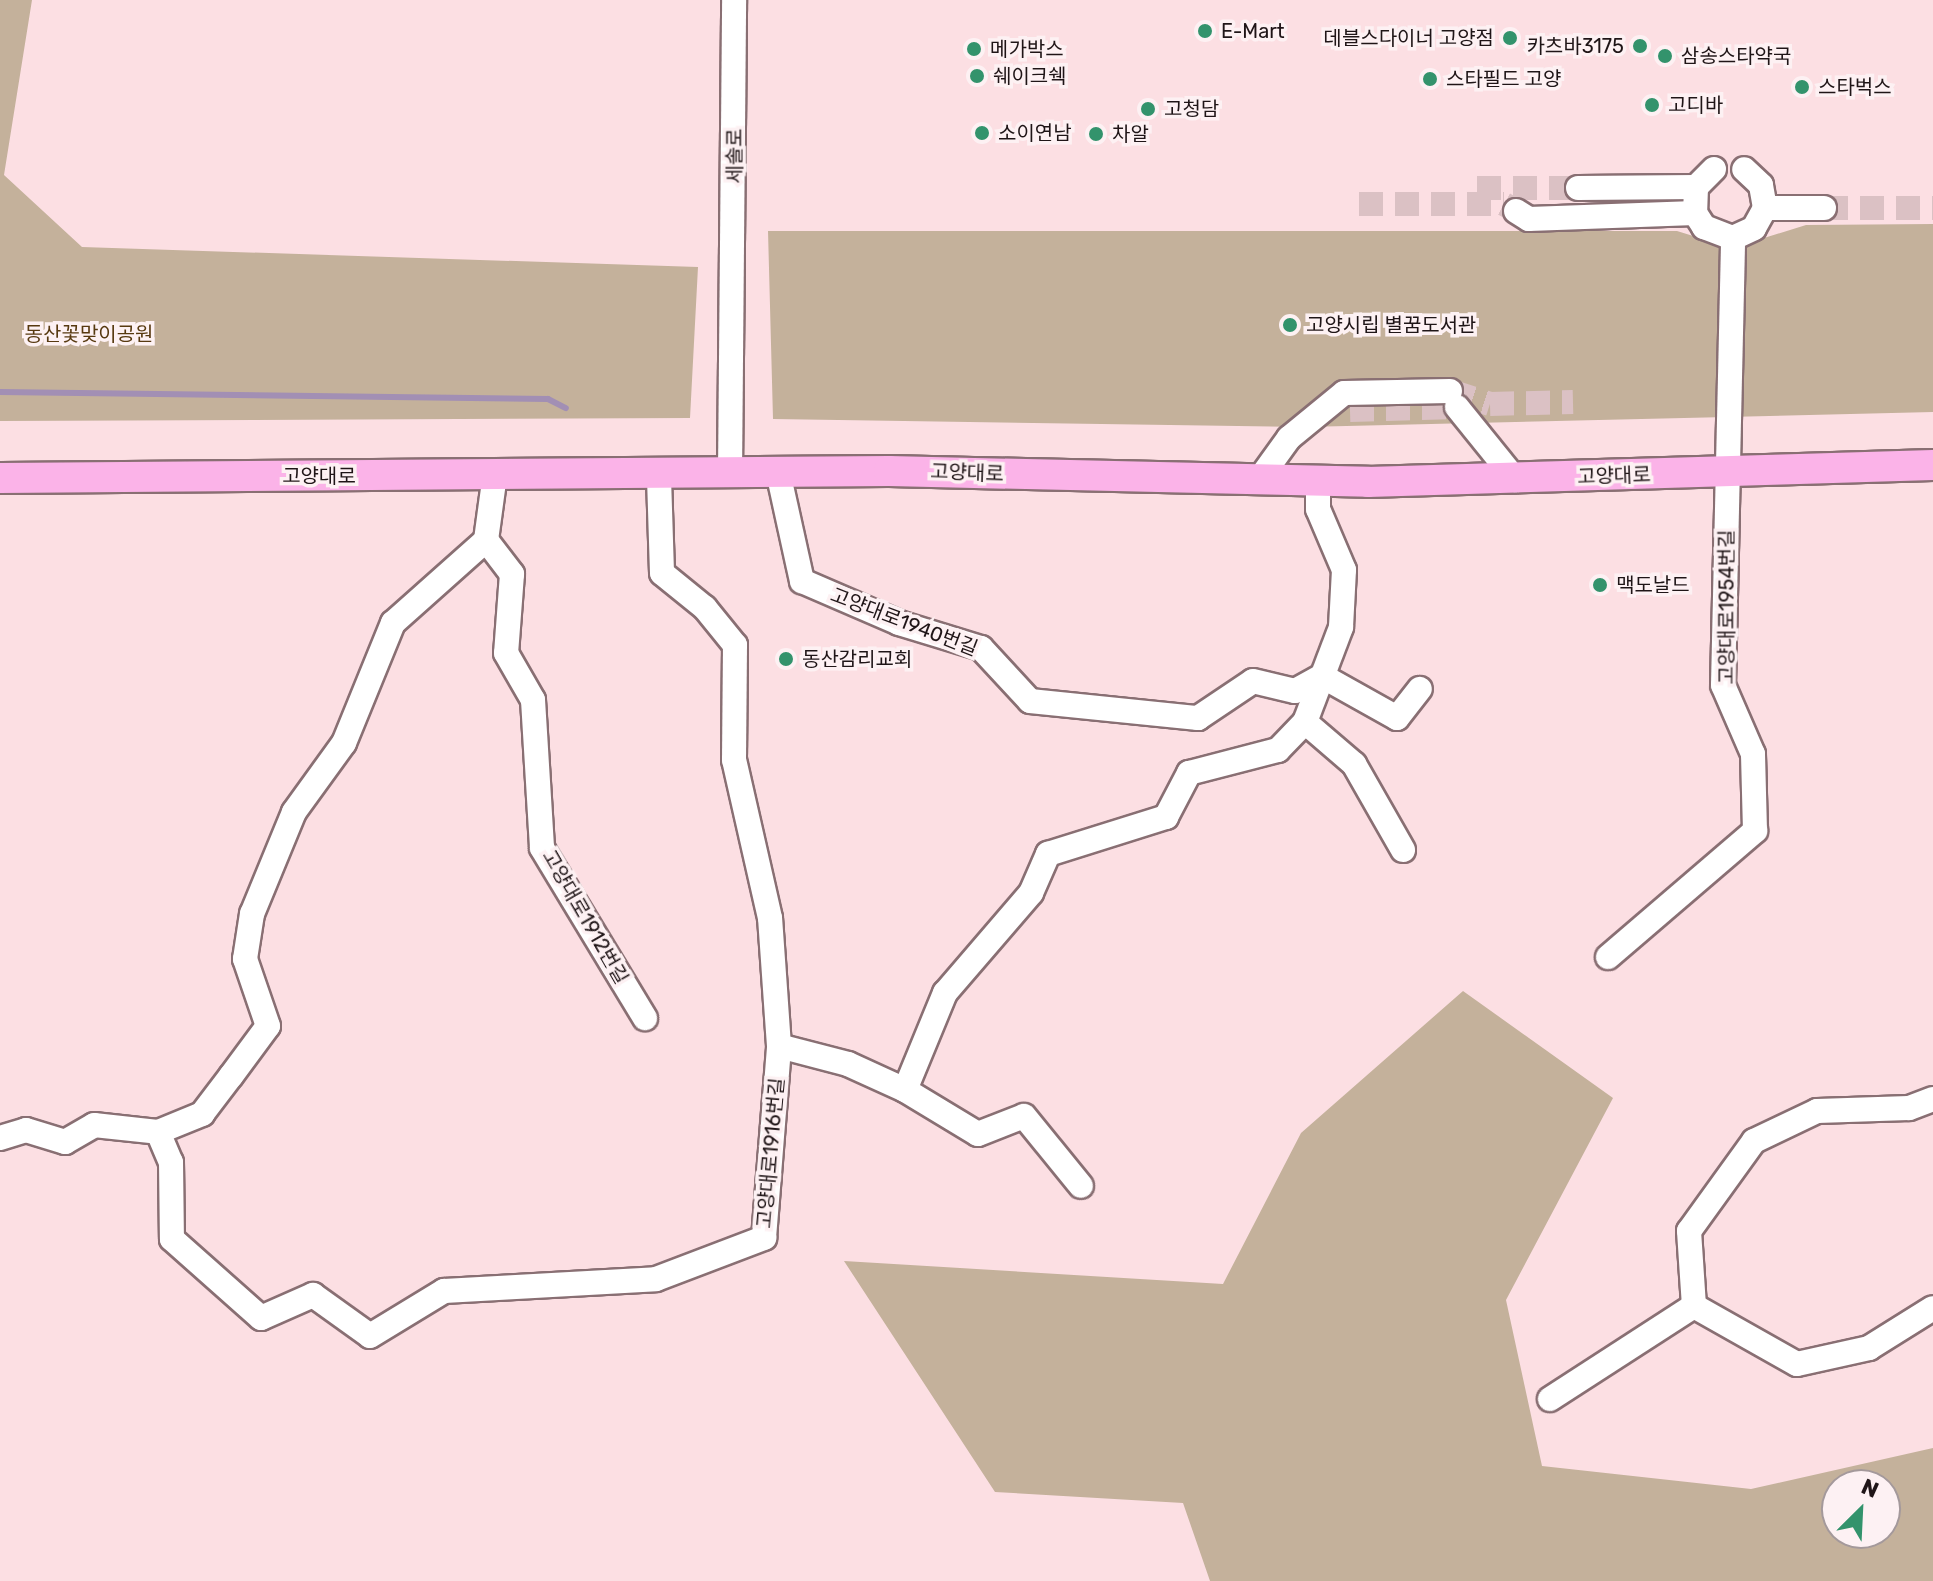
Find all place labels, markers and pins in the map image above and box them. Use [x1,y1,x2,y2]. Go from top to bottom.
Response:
place label: E-Mart [1221,19,1285,43]
marker: E-Mart [1196,22,1214,40]
place label: 데블스다이너 고양점 [1324,26,1494,50]
marker: 데블스다이너 고양점 [1501,29,1519,47]
place label: 카츠바3175 [1526,34,1624,58]
place label: 메가박스 [990,37,1064,61]
marker: 카츠바3175 [1631,37,1649,55]
marker: 메가박스 [965,40,983,58]
place label: 삼송스타약국 [1681,44,1791,68]
marker: 삼송스타약국 [1656,47,1674,65]
place label: 쉐이크쉑 [993,64,1067,88]
marker: 쉐이크쉑 [968,67,986,85]
place label: 스타필드 고양 [1446,67,1561,91]
marker: 스타필드 고양 [1421,70,1439,88]
place label: 스타벅스 [1818,75,1892,99]
marker: 스타벅스 [1793,78,1811,96]
place label: 고디바 [1668,93,1723,117]
marker: 고디바 [1643,96,1661,114]
place label: 고청담 [1164,97,1219,121]
marker: 고청담 [1139,100,1157,118]
place label: 소이연남 [998,121,1072,145]
place label: 차알 [1112,122,1149,146]
marker: 소이연남 [973,124,991,142]
marker: 차알 [1087,125,1105,143]
place label: 고양시립 별꿈도서관 [1306,313,1476,337]
marker: 고양시립 별꿈도서관 [1281,316,1299,334]
place label: 맥도날드 [1616,573,1690,597]
marker: 맥도날드 [1591,576,1609,594]
place label: 동산감리교회 [802,647,912,671]
marker: 동산감리교회 [777,650,795,668]

